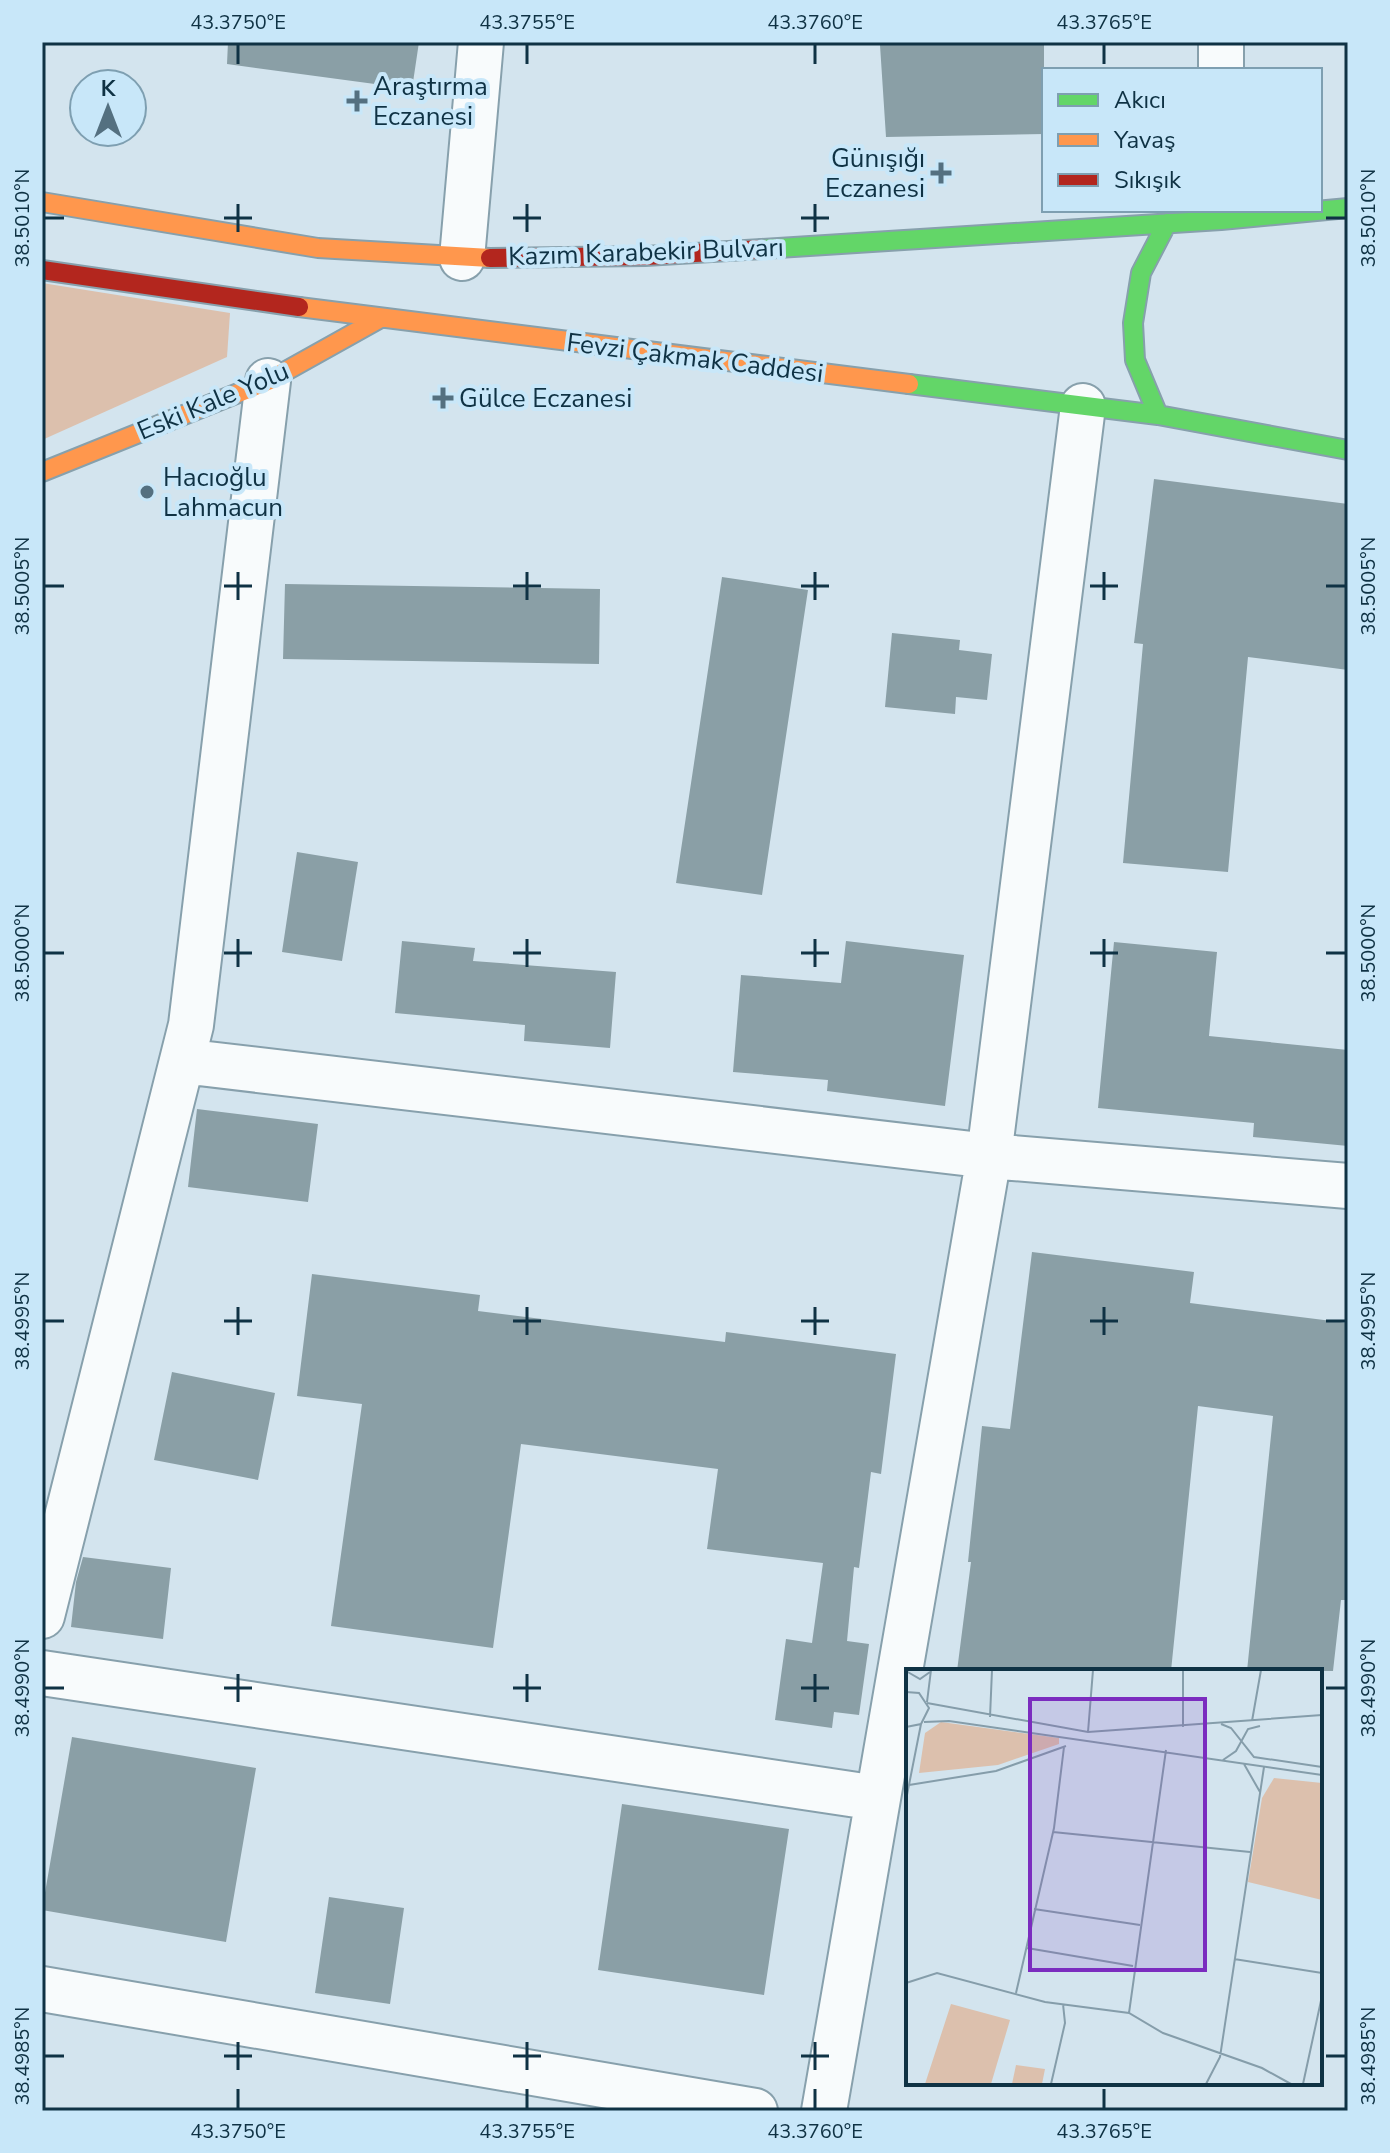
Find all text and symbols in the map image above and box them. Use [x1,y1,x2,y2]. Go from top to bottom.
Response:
text: 43.3750°E [190,9,286,36]
text: 43.3755°E [479,9,575,36]
text: 43.3760°E [767,9,863,36]
text: 43.3765°E [1056,9,1152,36]
north arrow [68,68,148,148]
legend [1042,68,1322,212]
place label: Araştırma Eczanesi [373,69,488,134]
text: K [101,74,117,104]
text: Akıcı [1114,84,1166,116]
marker: Araştırma Eczanesi [348,92,366,110]
text: Yavaş [1113,124,1175,156]
place label: Günışığı Eczanesi [825,141,925,206]
marker: Günışığı Eczanesi [932,164,950,182]
text: Sıkışık [1114,164,1182,196]
text: 38.5010°N [9,169,36,267]
text: 38.5010°N [1355,169,1382,267]
street label: Kazım Karabekir Bulvarı [508,230,784,274]
street label: Fevzi Çakmak Caddesi [565,325,825,391]
street label: Eski Kale Yolu [132,353,294,449]
place label: Gülce Eczanesi [459,381,632,416]
marker: Gülce Eczanesi [434,389,452,407]
place label: Hacıoğlu Lahmacun [163,460,283,525]
marker: Hacıoğlu Lahmacun [138,483,156,501]
text: 38.5005°N [9,537,36,635]
text: 38.5005°N [1355,537,1382,635]
text: 38.5000°N [9,904,36,1002]
text: 38.5000°N [1355,904,1382,1002]
text: 38.4995°N [9,1272,36,1370]
text: 38.4995°N [1355,1272,1382,1370]
text: 38.4990°N [9,1639,36,1737]
text: 38.4990°N [1355,1639,1382,1737]
inset map [906,1669,1322,2085]
text: 38.4985°N [9,2007,36,2105]
text: 38.4985°N [1355,2007,1382,2105]
text: 43.3750°E [190,2118,286,2145]
text: 43.3755°E [479,2118,575,2145]
text: 43.3760°E [767,2118,863,2145]
text: 43.3765°E [1056,2118,1152,2145]

